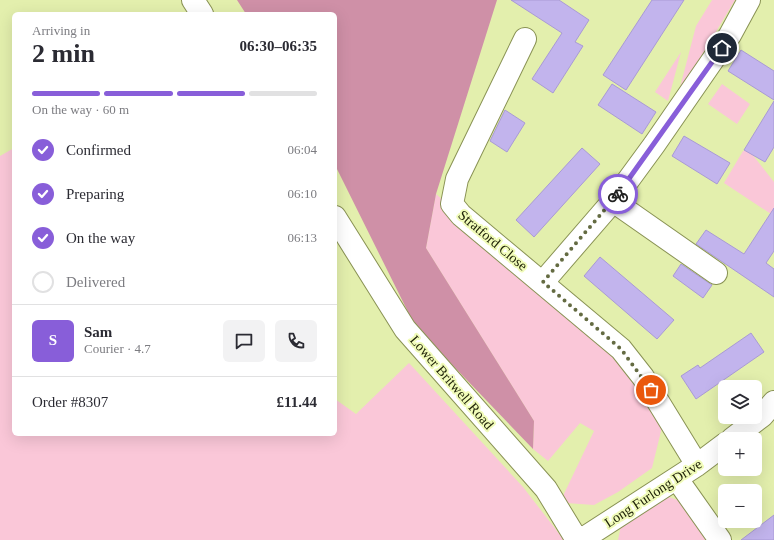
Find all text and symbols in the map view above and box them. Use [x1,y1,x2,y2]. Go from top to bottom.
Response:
text: Arriving in [32,23,90,38]
pin [705,31,739,65]
icon: home [711,37,733,59]
text: 06:30–06:35 [240,38,317,54]
text: 2 min [32,39,95,68]
text: On the way · 60 m [32,102,129,117]
icon: check [32,139,54,161]
text: Confirmed [66,142,131,158]
text: 06:04 [287,142,317,157]
courier [598,174,638,214]
icon: check [32,183,54,205]
icon: bike [607,183,629,205]
text: Preparing [66,186,124,202]
text: 06:10 [287,186,317,201]
street label: Stratford Close [455,207,530,273]
icon: check [32,227,54,249]
text: On the way [66,230,135,246]
text: 06:13 [287,230,317,245]
text: Delivered [66,274,125,290]
button: chat [223,320,265,362]
button: phone [275,320,317,362]
text: Sam [84,324,112,340]
text: S [49,332,57,348]
street label: Lower Britwell Road [407,333,496,432]
text: Courier · 4.7 [84,341,151,356]
pin [634,373,668,407]
icon: bag [640,379,662,401]
map controls [718,380,762,528]
button: layers [718,380,762,424]
text: Order #8307 [32,394,108,410]
text: £11.44 [277,394,317,410]
button: + [718,432,762,476]
street label: Long Furlong Drive [602,456,705,530]
button: − [718,484,762,528]

